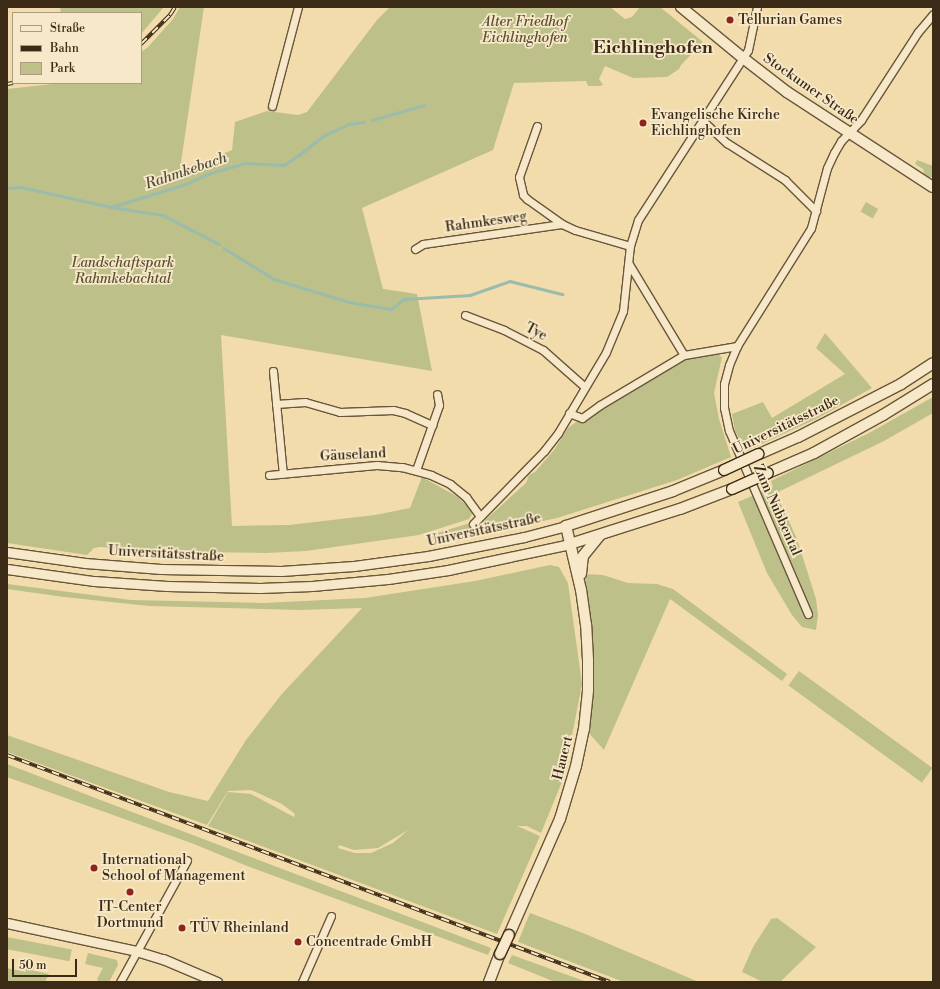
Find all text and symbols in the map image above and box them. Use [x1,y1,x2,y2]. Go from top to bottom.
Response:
legend [12,12,142,84]
place label: Tellurian Games [738,12,842,28]
park label: Alter Friedhof Eichlinghofen [482,14,568,46]
marker: Tellurian Games [725,15,735,25]
text: Straße [50,21,85,36]
district label: Eichlinghofen [593,37,713,59]
text: Bahn [50,41,79,56]
street label: Stockumer Straße [760,50,862,128]
text: Park [50,61,75,76]
place label: Evangelische Kirche Eichlinghofen [651,107,780,140]
marker: Evangelische Kirche Eichlinghofen [638,118,648,128]
water label: Rahmkebach [143,149,229,193]
street label: Rahmkesweg [444,208,528,236]
park label: Landschaftspark Rahmkebachtal [72,255,174,288]
street label: Tye [522,319,550,345]
street label: Universitätsstraße [730,392,842,458]
street label: Gäuseland [320,445,386,465]
street label: Zum Nubbental [749,462,805,558]
street label: Universitätsstraße [426,510,542,550]
street label: Universitätsstraße [108,543,224,565]
street label: Hauert [549,734,577,782]
place label: International School of Management [102,852,245,884]
marker: International School of Management [89,863,99,873]
marker: IT-Center Dortmund [125,887,135,897]
place label: IT-Center Dortmund [97,899,163,932]
place label: TÜV Rheinland [190,920,289,936]
marker: TÜV Rheinland [177,923,187,933]
place label: Concentrade GmbH [306,934,432,950]
marker: Concentrade GmbH [293,937,303,947]
scale bar [14,951,79,977]
text: 50 m [19,958,47,973]

